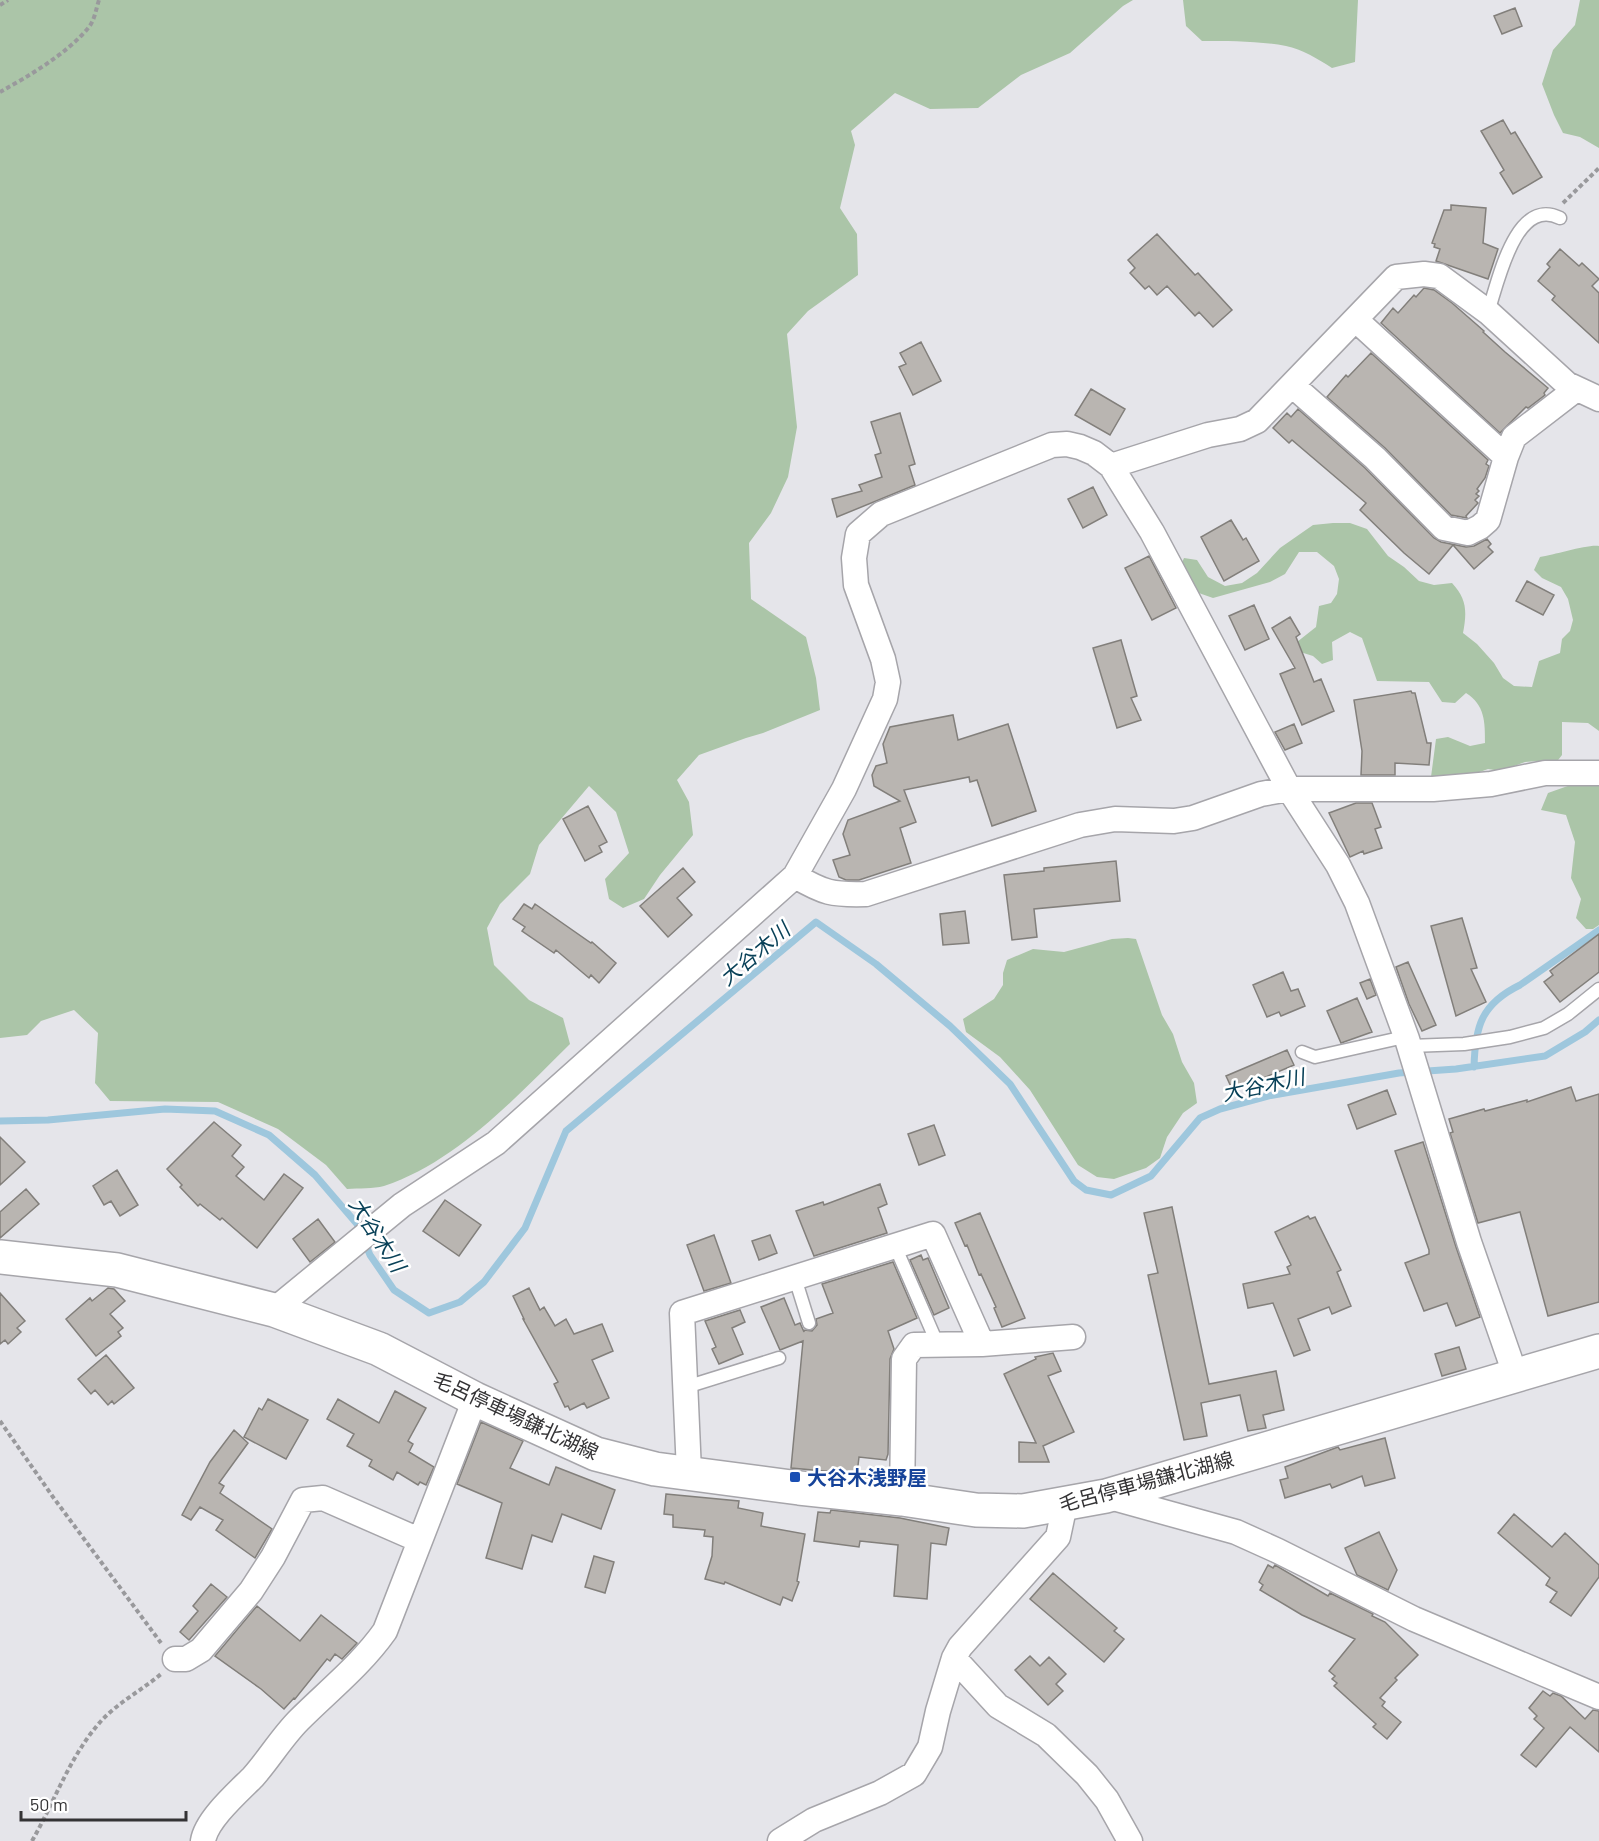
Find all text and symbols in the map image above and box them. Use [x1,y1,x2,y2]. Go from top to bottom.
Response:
water label: 大谷木川 [714,915,796,990]
water label: 大谷木川 [1219,1063,1309,1105]
water label: 大谷木川 [345,1192,412,1278]
street label: 毛呂停車場鎌北湖線 [429,1366,603,1464]
street label: 毛呂停車場鎌北湖線 [1056,1446,1236,1516]
place label: 大谷木浅野屋 [807,1465,927,1489]
marker: 大谷木浅野屋 [788,1470,802,1484]
scale bar [21,1784,186,1822]
text: 50 m [30,1793,68,1815]

